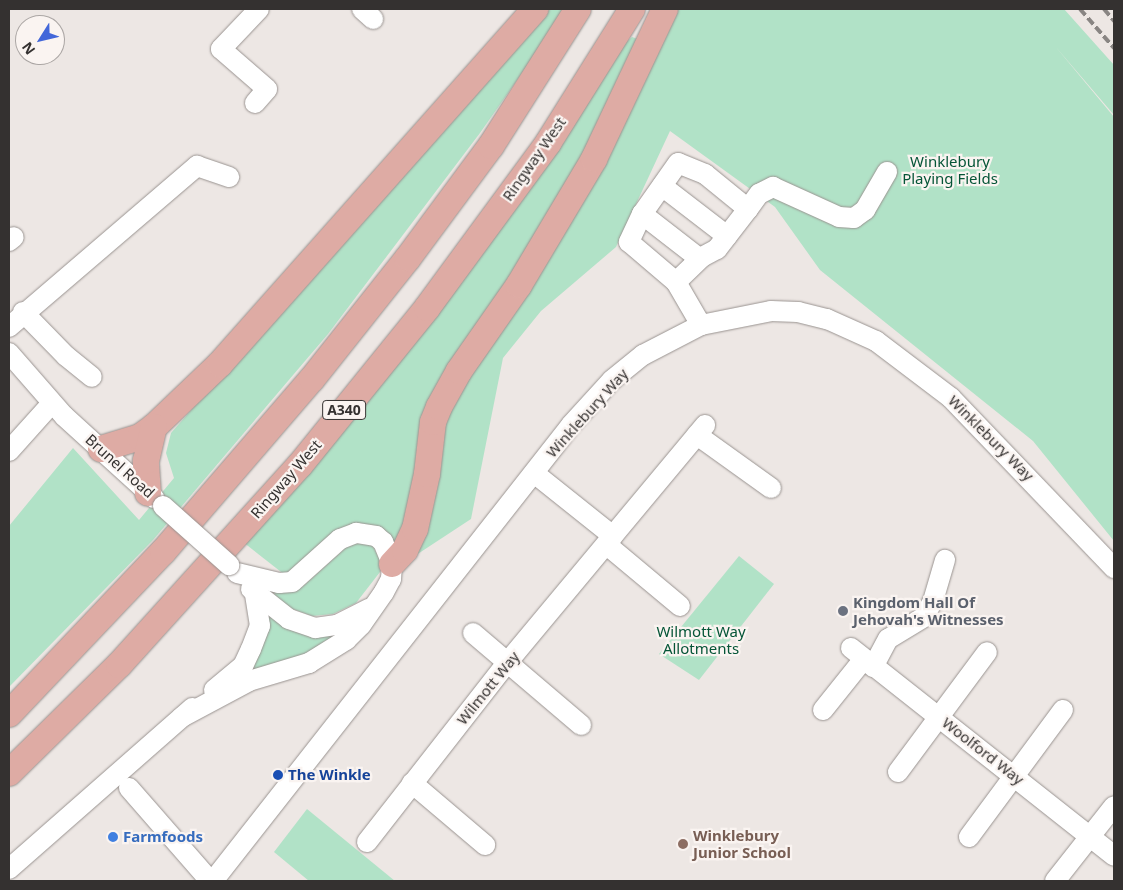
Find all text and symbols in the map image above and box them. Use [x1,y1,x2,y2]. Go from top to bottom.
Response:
north arrow [15,15,65,65]
text: N [17,38,39,59]
street label: Ringway West [498,114,570,204]
park label: Winklebury Playing Fields [902,152,998,187]
street label: Winklebury Way [542,365,632,461]
street label: Winklebury Way [945,392,1037,484]
road number: A340 [322,398,366,422]
street label: Brunel Road [82,430,158,502]
street label: Ringway West [247,436,325,522]
place label: Kingdom Hall Of Jehovah's Witnesses [853,593,1004,628]
marker: Kingdom Hall Of Jehovah's Witnesses [837,605,849,617]
park label: Wilmott Way Allotments [656,622,746,657]
street label: Wilmott Way [453,648,523,728]
street label: Woolford Way [939,714,1027,788]
place label: The Winkle [288,766,371,784]
marker: The Winkle [272,769,284,781]
place label: Winklebury Junior School [693,826,791,861]
place label: Farmfoods [123,828,203,846]
marker: Farmfoods [107,831,119,843]
marker: Winklebury Junior School [677,838,689,850]

